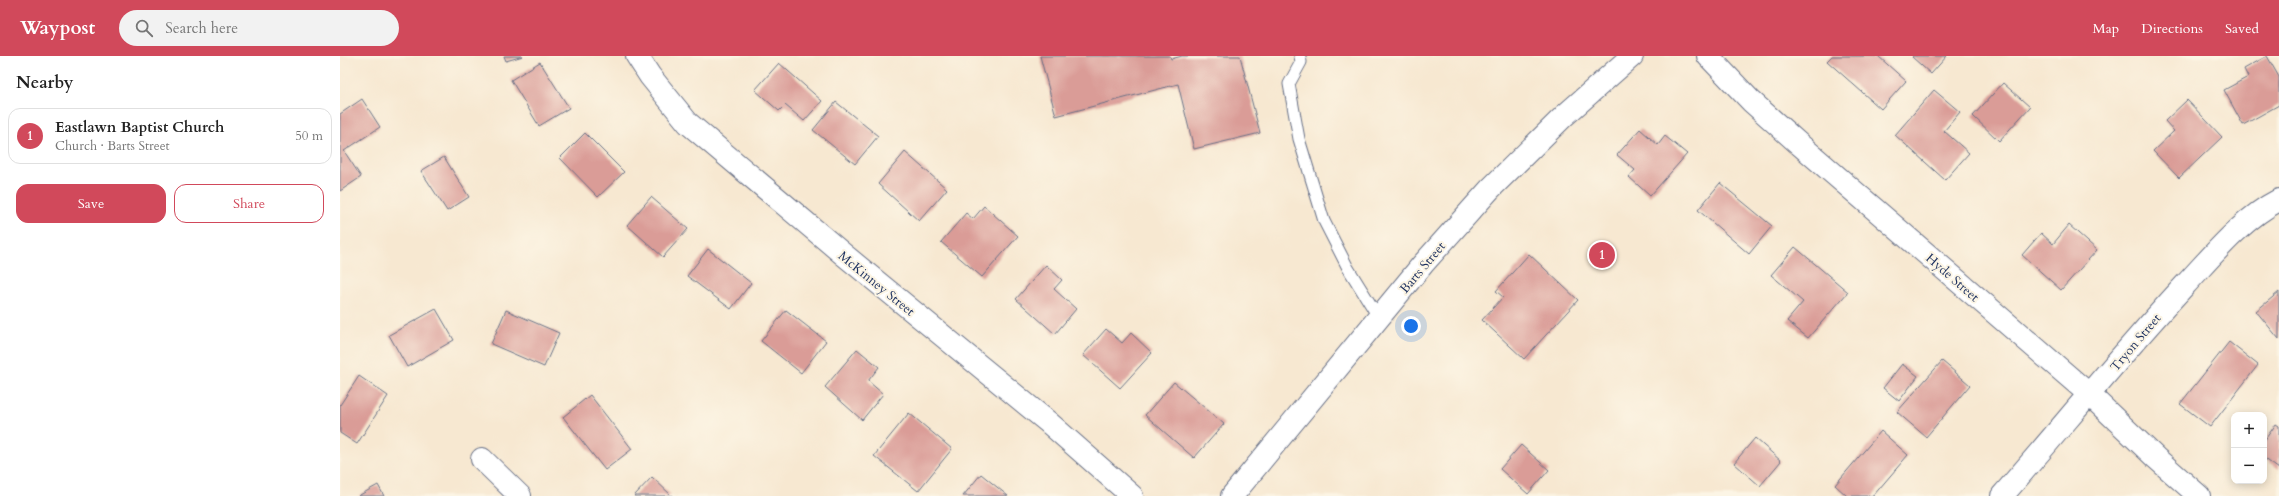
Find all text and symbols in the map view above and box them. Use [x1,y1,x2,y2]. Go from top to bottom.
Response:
search box [119,10,399,46]
text: Waypost [20,15,95,41]
icon: search [133,17,155,39]
text: Search here [165,18,238,38]
text: Map [2093,19,2119,38]
text: Directions [2141,19,2203,38]
text: Saved [2225,19,2259,38]
text: Nearby [16,71,73,94]
text: Eastlawn Baptist Church [55,117,224,137]
text: 1 [27,127,33,145]
text: 50 m [295,127,323,145]
text: Church · Barts Street [55,137,170,155]
button: Save [16,184,166,223]
button: Share [174,184,324,223]
street label: Barts Street [1396,238,1450,297]
pin: 1 [1589,240,1615,270]
street label: McKinney Street [834,247,918,320]
street label: Hyde Street [1922,250,1983,306]
street label: Tryon Street [2106,310,2165,375]
your location [1401,316,1421,336]
map controls [2231,412,2267,484]
button: + [2231,412,2267,448]
button: − [2231,448,2267,484]

